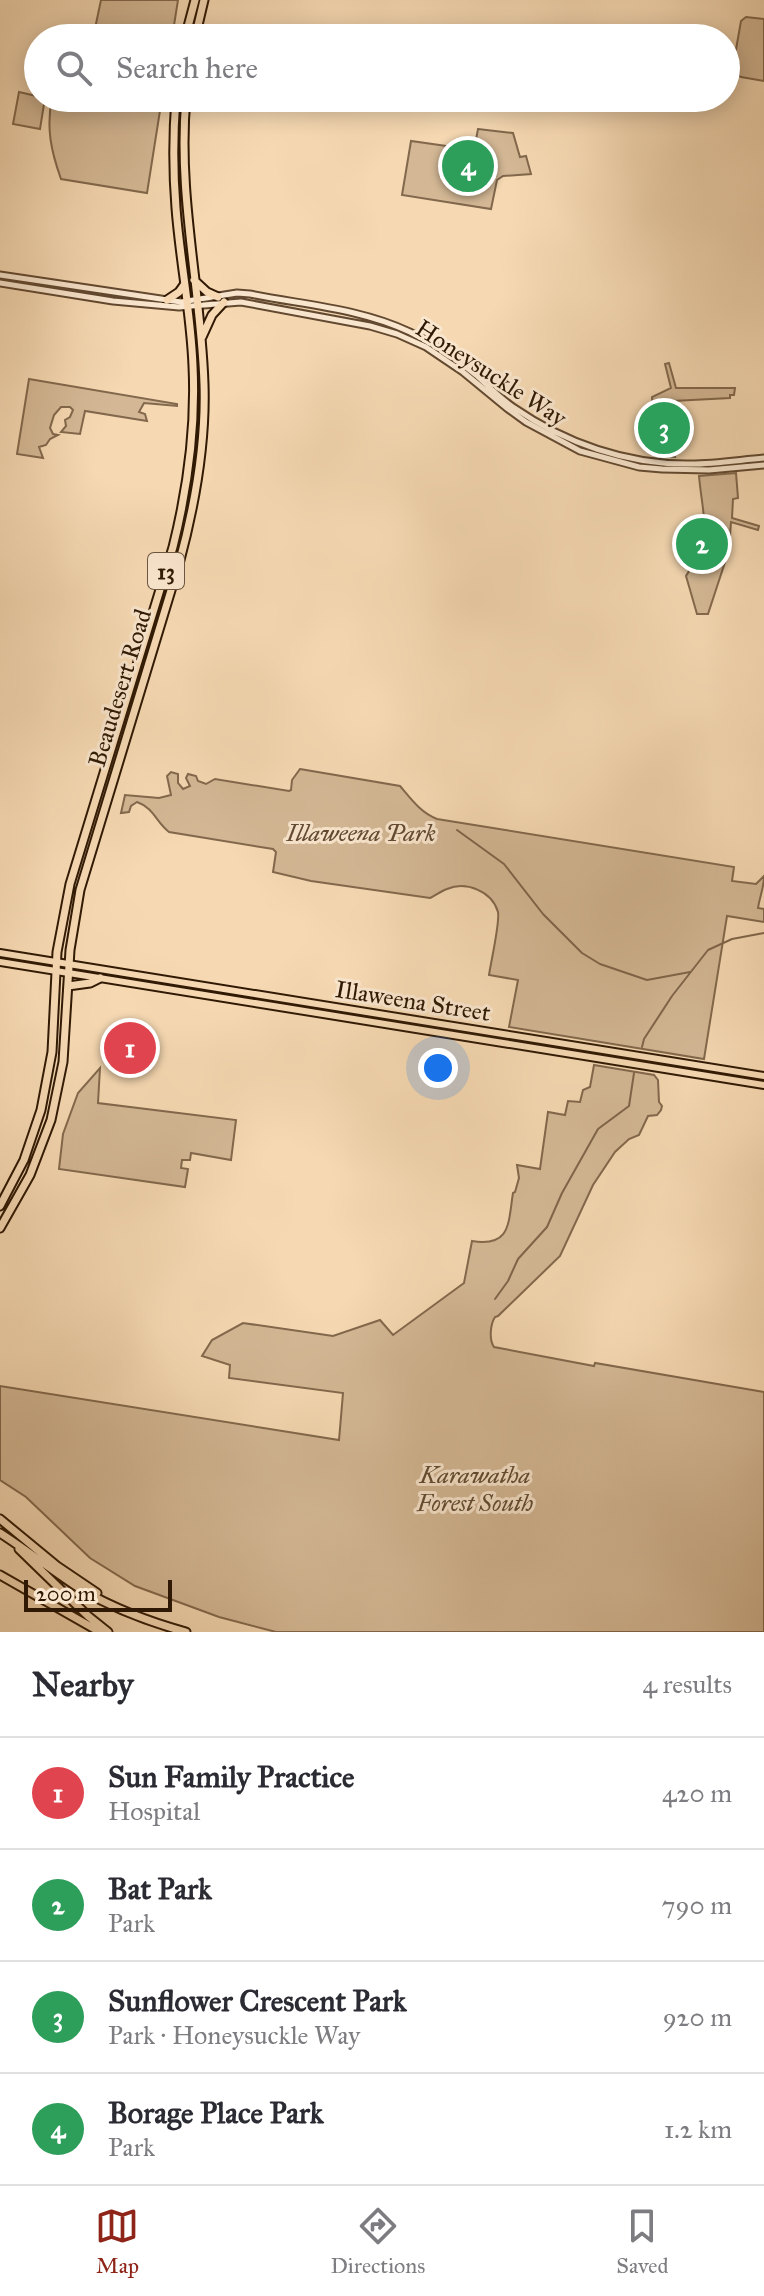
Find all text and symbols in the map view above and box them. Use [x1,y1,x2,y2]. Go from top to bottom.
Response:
search box [24,24,740,112]
icon: search [52,46,96,90]
text: Search here [116,50,258,86]
pin: 4 [442,136,494,196]
street label: Honeysuckle Way [410,313,573,433]
pin: 3 [638,398,690,458]
pin: 2 [676,514,728,574]
road number: 13 [148,553,184,589]
street label: Beaudesert Road [82,605,158,771]
park label: Illaweena Park [285,818,436,848]
street label: Illaweena Street [333,974,493,1028]
pin: 1 [104,1018,156,1078]
your location [418,1048,458,1088]
park label: Karawatha Forest South [416,1460,533,1518]
scale bar [24,1576,172,1612]
text: 200 m [36,1580,96,1607]
text: Nearby [32,1664,134,1705]
text: 4 results [643,1668,732,1700]
text: Sun Family Practice [108,1759,355,1795]
text: 1 [53,1777,63,1809]
text: 420 m [662,1777,732,1809]
text: Hospital [108,1795,200,1827]
text: Bat Park [108,1871,212,1907]
text: 2 [52,1889,64,1921]
text: 790 m [662,1889,732,1921]
text: Park [108,1907,155,1939]
text: Sunflower Crescent Park [108,1983,407,2019]
text: 3 [53,2001,63,2033]
text: 920 m [663,2001,732,2033]
text: Park · Honeysuckle Way [108,2019,360,2051]
text: Borage Place Park [108,2095,324,2131]
text: 4 [51,2113,65,2145]
text: 1.2 km [664,2113,732,2145]
text: Park [108,2131,155,2163]
tab: Map [95,2204,139,2279]
tab: Directions [330,2204,425,2279]
tab: Saved [616,2204,668,2279]

